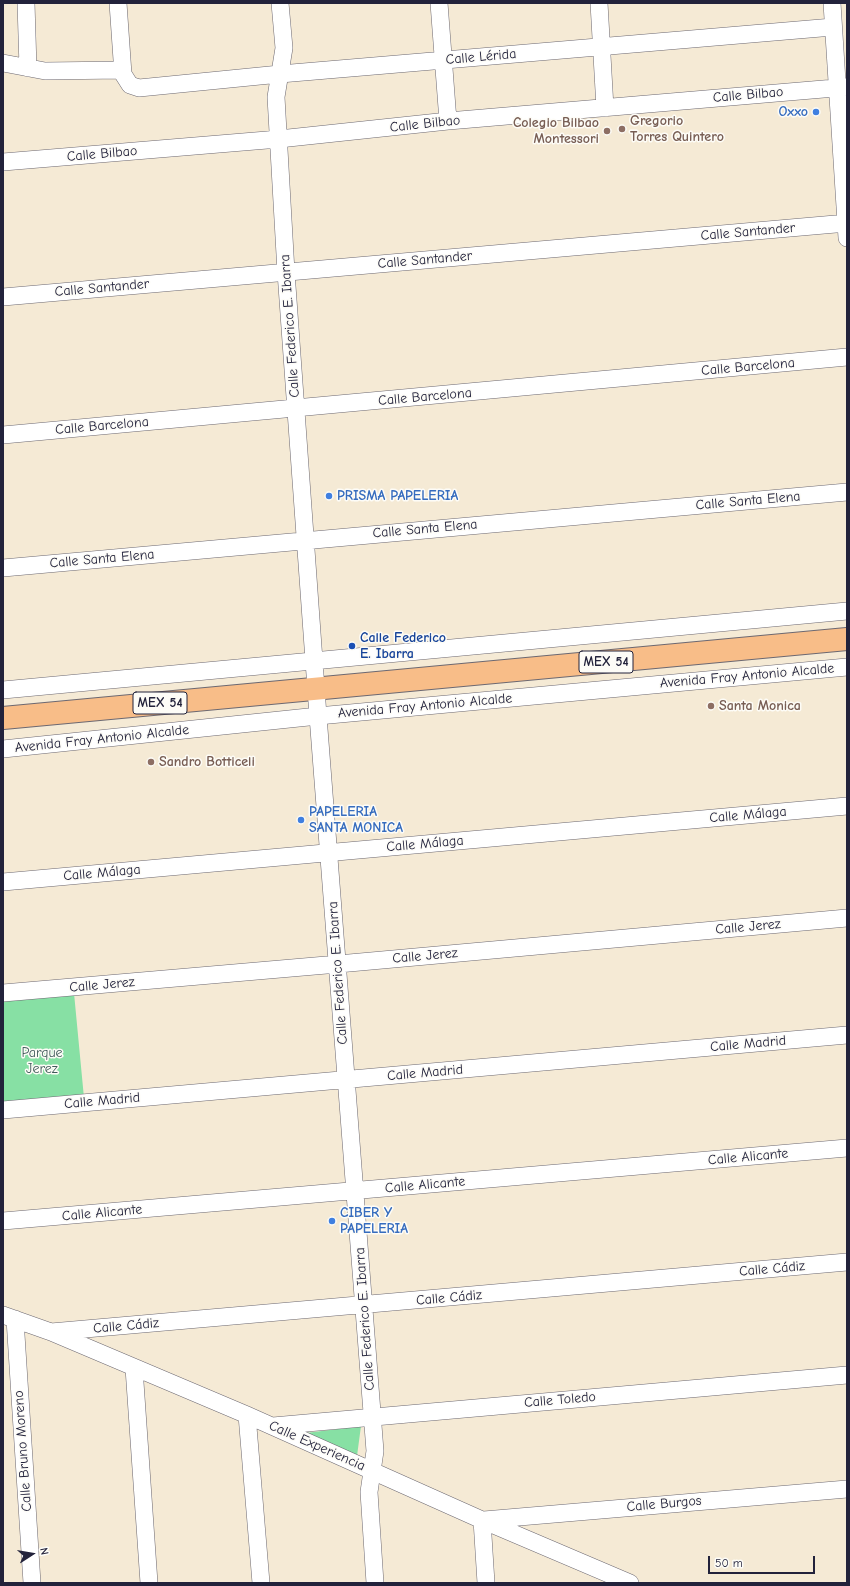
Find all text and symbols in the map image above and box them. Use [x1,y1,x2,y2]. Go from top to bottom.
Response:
street label: Calle Lérida [445,46,517,68]
street label: Calle Bilbao [712,84,784,106]
place label: Oxxo [778,104,808,120]
marker: Oxxo [811,107,821,117]
street label: Calle Bilbao [389,112,461,136]
place label: Gregorio Torres Quintero [630,113,724,146]
place label: Colegio Bilbao Montessori [513,115,599,148]
marker: Gregorio Torres Quintero [617,124,627,134]
marker: Colegio Bilbao Montessori [602,126,612,136]
street label: Calle Bilbao [66,143,138,165]
street label: Calle Santander [700,219,796,245]
street label: Calle Santander [377,247,473,273]
street label: Calle Federico E. Ibarra [277,254,303,398]
street label: Calle Santander [54,275,150,301]
street label: Calle Barcelona [701,355,795,379]
street label: Calle Barcelona [378,385,472,409]
street label: Calle Barcelona [55,414,149,438]
place label: PRISMA PAPELERIA [337,488,458,504]
street label: Calle Santa Elena [695,488,801,514]
marker: PRISMA PAPELERIA [324,491,334,501]
street label: Calle Santa Elena [372,516,478,542]
street label: Calle Santa Elena [49,546,155,572]
place label: Calle Federico E. Ibarra [360,630,446,662]
marker: Calle Federico E. Ibarra [347,641,357,651]
road number: MEX 54 [579,651,633,673]
street label: Avenida Fray Antonio Alcalde [659,660,835,692]
street label: Avenida Fray Antonio Alcalde [337,690,513,722]
road number: MEX 54 [133,692,187,714]
place label: Santa Monica [719,698,801,714]
marker: Santa Monica [706,701,716,711]
street label: Avenida Fray Antonio Alcalde [14,721,190,757]
place label: Sandro Botticeli [159,754,255,770]
marker: Sandro Botticeli [146,757,156,767]
street label: Calle Málaga [709,803,787,827]
place label: PAPELERIA SANTA MONICA [309,804,403,836]
marker: PAPELERIA SANTA MONICA [296,815,306,825]
street label: Calle Málaga [386,832,464,856]
street label: Calle Málaga [63,861,141,885]
street label: Calle Federico E. Ibarra [325,901,351,1045]
street label: Calle Jerez [715,916,781,938]
street label: Calle Jerez [392,945,458,967]
street label: Calle Jerez [69,974,135,996]
street label: Calle Madrid [709,1032,787,1056]
park label: Parque Jerez [21,1045,63,1078]
street label: Calle Madrid [386,1061,464,1085]
street label: Calle Madrid [63,1089,141,1113]
street label: Calle Alicante [707,1145,789,1169]
street label: Calle Alicante [384,1173,466,1197]
street label: Calle Alicante [61,1201,143,1225]
place label: CIBER Y PAPELERIA [340,1205,408,1238]
marker: CIBER Y PAPELERIA [327,1216,337,1226]
street label: Calle Federico E. Ibarra [352,1247,378,1391]
street label: Calle Cádiz [738,1258,806,1280]
street label: Calle Cádiz [415,1287,483,1309]
street label: Calle Cádiz [92,1315,160,1337]
street label: Calle Toledo [523,1388,597,1412]
street label: Calle Bruno Moreno [10,1390,36,1512]
street label: Calle Experiencia [266,1417,368,1475]
street label: Calle Burgos [626,1492,702,1516]
north arrow [12,1534,52,1574]
text: N [37,1547,51,1556]
scale bar [710,1548,817,1574]
text: 50 m [715,1556,743,1570]

